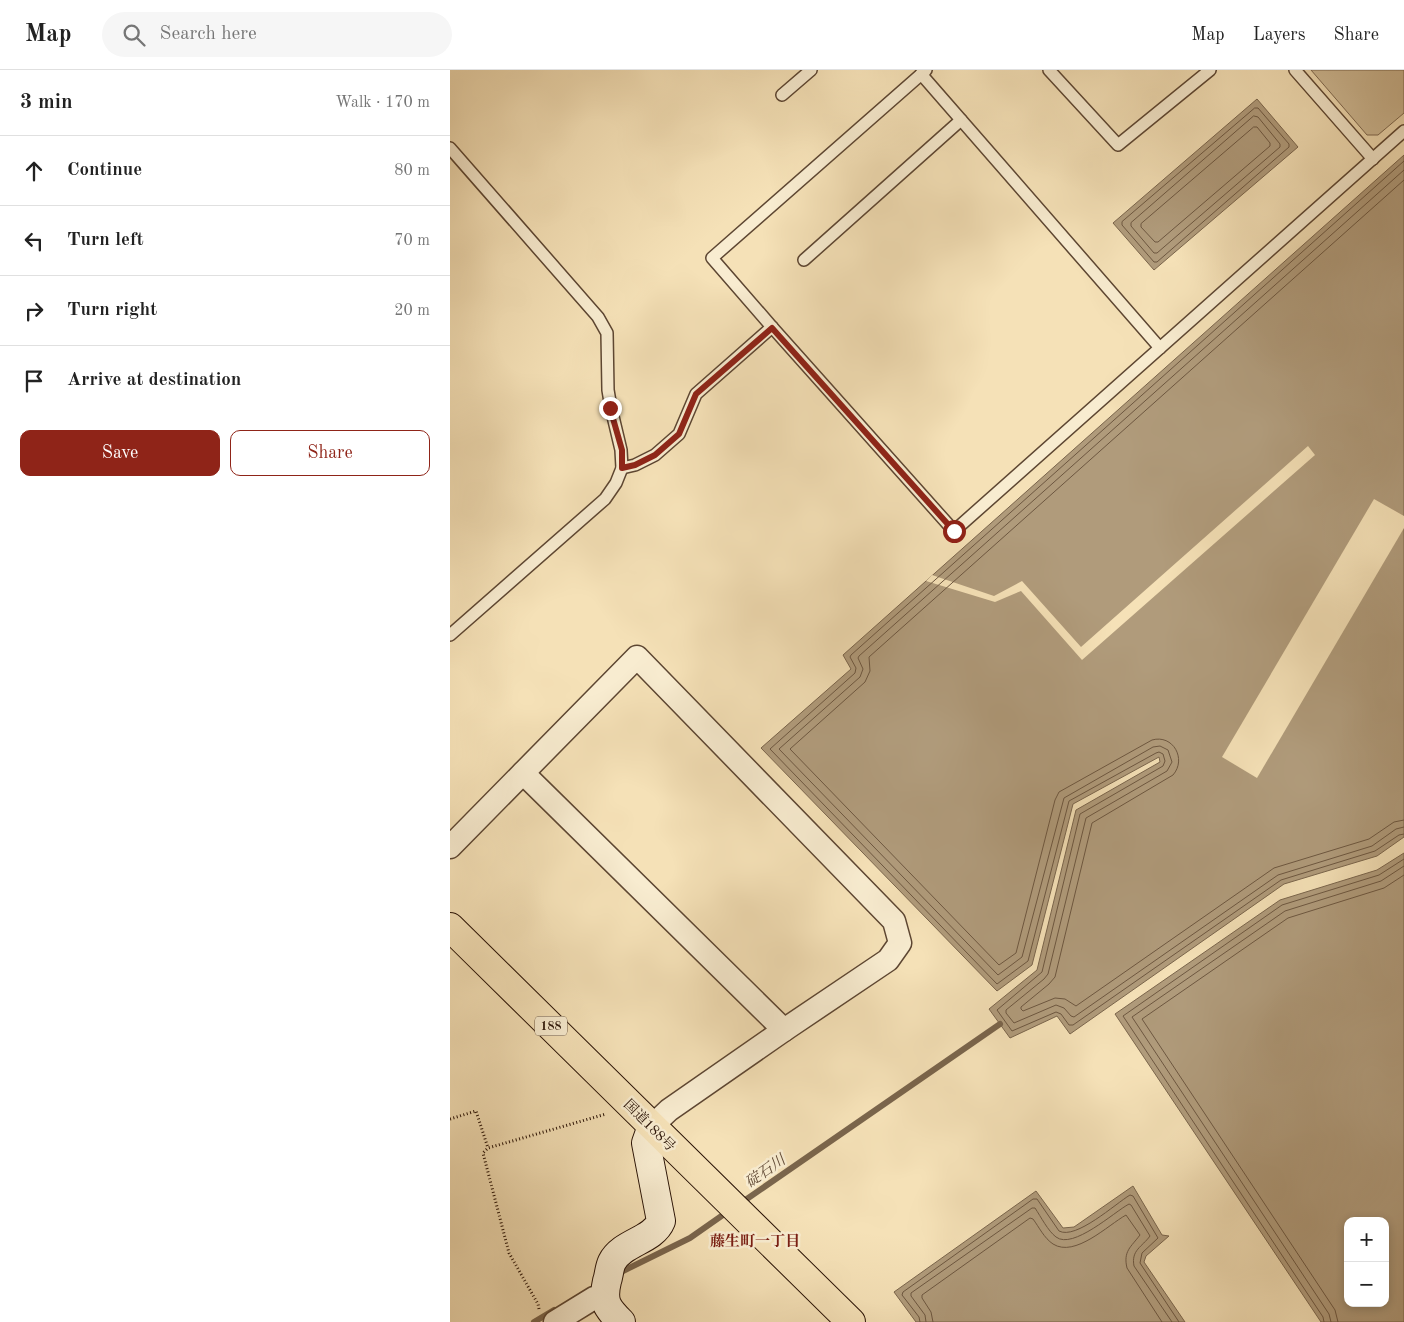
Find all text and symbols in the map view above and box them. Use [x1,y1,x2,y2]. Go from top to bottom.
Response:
search box [102,12,452,57]
icon: search [120,21,148,49]
text: Map [25,23,72,47]
text: Search here [160,25,257,44]
text: Map [1191,26,1225,44]
text: Layers [1253,26,1305,44]
text: Share [1333,26,1379,44]
text: 3 min [20,92,73,113]
text: Walk · 170 m [335,95,430,111]
icon: ahead [20,157,48,185]
text: Continue [67,161,142,180]
text: 80 m [394,163,430,179]
icon: left [20,227,48,255]
text: Turn left [67,231,144,250]
text: 70 m [394,233,430,249]
icon: right [20,297,48,325]
text: Turn right [67,301,157,320]
text: 20 m [394,303,430,319]
icon: arrive [20,367,48,395]
text: Arrive at destination [67,371,241,390]
route end [599,397,622,420]
button: Save [20,430,220,476]
button: Share [230,430,430,476]
route start [943,520,966,543]
road number: 188 [535,1016,567,1036]
street label: 国道188号 [621,1097,678,1154]
water label: 碇石川 [742,1150,790,1191]
map controls [1344,1217,1389,1307]
button: + [1344,1217,1389,1262]
district label: 藤生町一丁目 [710,1233,800,1250]
button: − [1344,1262,1389,1307]

